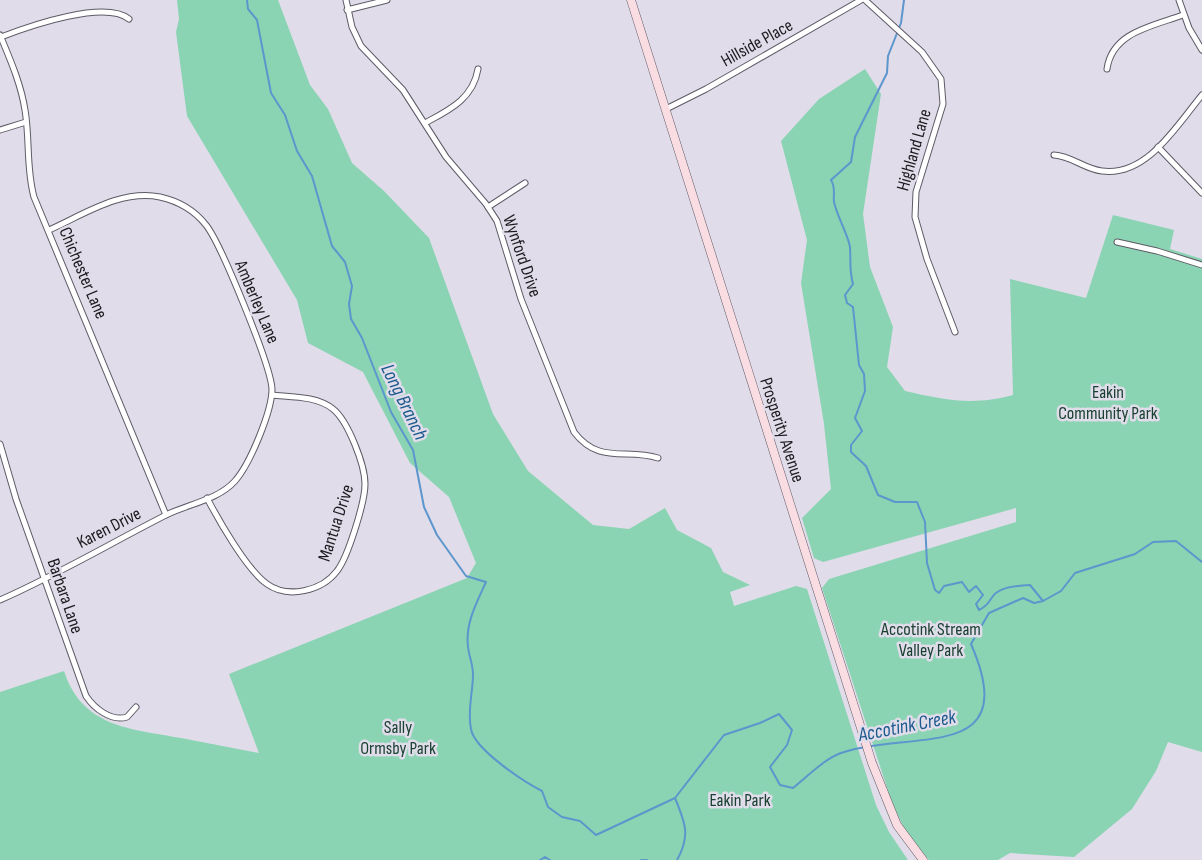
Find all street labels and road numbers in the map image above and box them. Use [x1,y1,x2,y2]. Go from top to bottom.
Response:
street label: Hillside Place [717,15,797,71]
street label: Highland Lane [892,107,936,193]
street label: Wynford Drive [498,212,546,300]
street label: Chichester Lane [54,224,112,322]
street label: Amberley Lane [230,256,284,347]
street label: Prosperity Avenue [755,375,809,485]
street label: Mantua Drive [314,482,358,564]
street label: Karen Drive [73,503,145,553]
street label: Barbara Lane [42,556,88,636]

